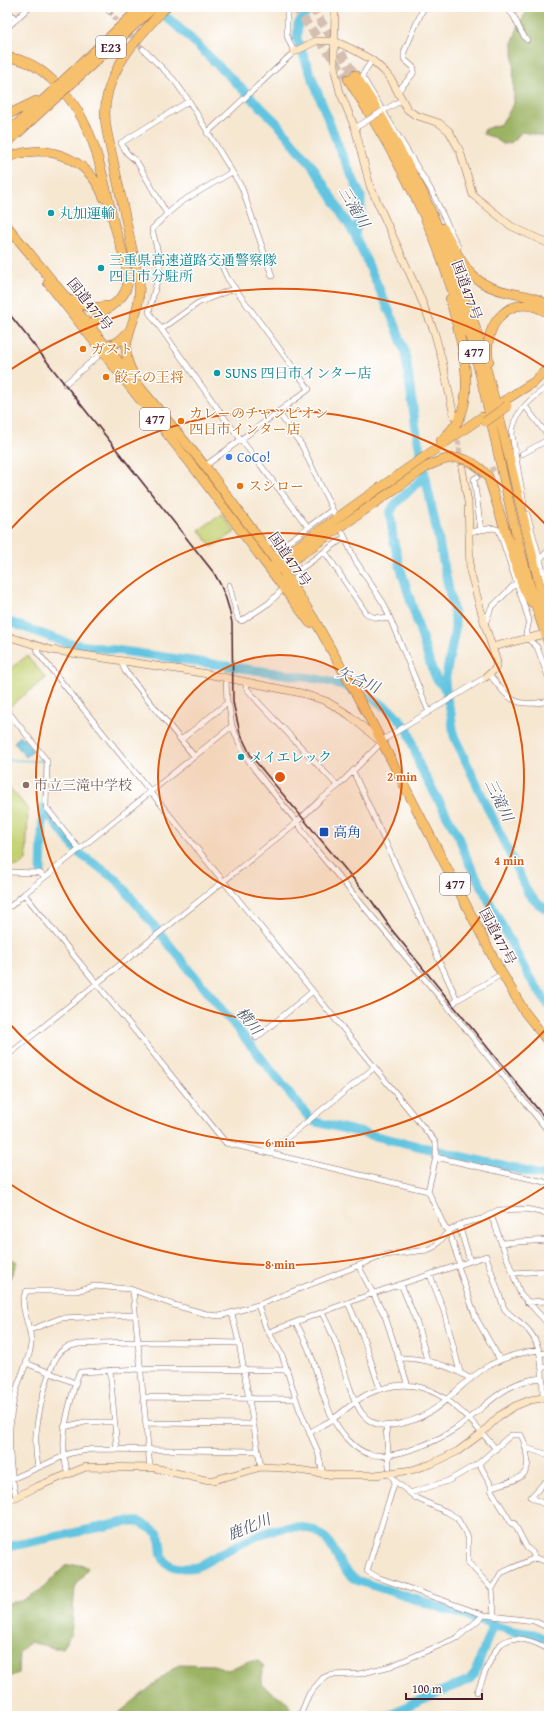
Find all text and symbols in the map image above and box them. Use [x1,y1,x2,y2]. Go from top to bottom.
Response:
road number: E23 [96,36,126,58]
water label: 三滝川 [334,182,376,233]
place label: 丸加運輸 [59,203,115,223]
marker: 丸加運輸 [46,208,56,218]
place label: 三重県高速道路交通警察隊 四日市分駐所 [109,250,277,286]
street label: 国道477号 [447,257,487,323]
marker: 三重県高速道路交通警察隊 四日市分駐所 [96,263,106,273]
street label: 国道477号 [63,274,117,334]
place label: ガスト [91,339,133,359]
road number: 477 [459,341,489,363]
marker: ガスト [78,344,88,354]
place label: SUNS 四日市インター店 [225,363,372,383]
place label: 餃子の王将 [114,367,184,387]
marker: SUNS 四日市インター店 [212,368,222,378]
marker: 餃子の王将 [101,372,111,382]
place label: カレーのチャンピオン 四日市インター店 [189,403,329,439]
road number: 477 [140,408,170,430]
marker: カレーのチャンピオン 四日市インター店 [176,416,186,426]
place label: CoCo! [237,447,270,467]
marker: CoCo! [224,452,234,462]
place label: スシロー [248,476,304,496]
marker: スシロー [235,481,245,491]
street label: 国道477号 [264,528,316,590]
water label: 矢合川 [333,661,385,699]
place label: メイエレック [249,747,332,767]
marker: メイエレック [236,752,246,762]
text: 2 min [387,768,417,785]
centre of rings [273,770,287,784]
place label: 市立三滝中学校 [34,775,132,795]
water label: 三滝川 [480,775,520,826]
marker: 市立三滝中学校 [21,780,31,790]
place label: 高角 [333,822,361,842]
marker: 高角 [318,826,330,838]
text: 4 min [494,852,524,869]
road number: 477 [440,873,470,895]
street label: 国道477号 [475,904,521,968]
water label: 横川 [232,1002,268,1040]
text: 6 min [265,1134,295,1151]
text: 8 min [265,1256,295,1273]
water label: 鹿化川 [224,1508,275,1545]
scale bar [406,1675,482,1701]
text: 100 m [412,1680,442,1697]

